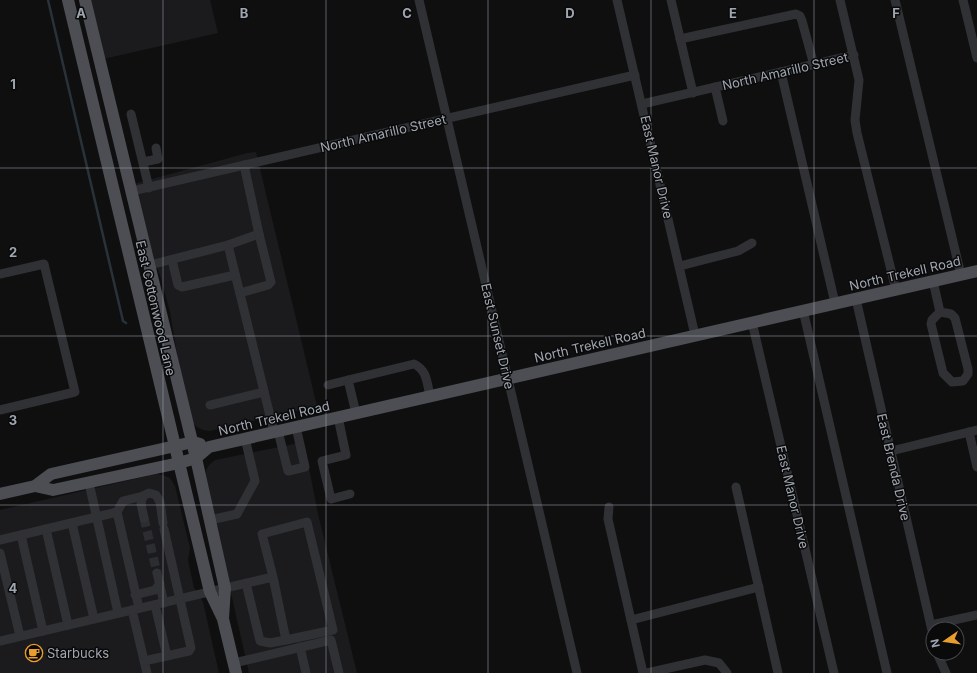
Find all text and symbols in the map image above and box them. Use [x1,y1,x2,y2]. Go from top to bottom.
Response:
text: A [76,5,86,21]
text: B [240,5,249,21]
text: C [402,5,412,21]
text: D [565,5,575,21]
text: E [729,5,737,21]
text: F [892,5,900,21]
street label: North Amarillo Street [721,49,849,93]
text: 1 [10,76,16,92]
street label: North Amarillo Street [319,111,447,155]
street label: East Manor Drive [637,114,677,220]
street label: East Cottonwood Lane [133,239,179,377]
text: 2 [9,244,17,260]
street label: North Trekell Road [848,252,962,294]
street label: East Sunset Drive [478,281,518,391]
street label: North Trekell Road [533,324,647,366]
street label: North Trekell Road [217,397,331,439]
text: 3 [9,412,17,428]
street label: East Brenda Drive [874,412,914,522]
street label: East Manor Drive [773,444,813,550]
text: 4 [9,580,18,596]
north arrow [925,621,965,661]
text: N [927,638,943,649]
cafe icon: Starbucks [24,643,44,663]
place label: Starbucks [47,645,109,661]

